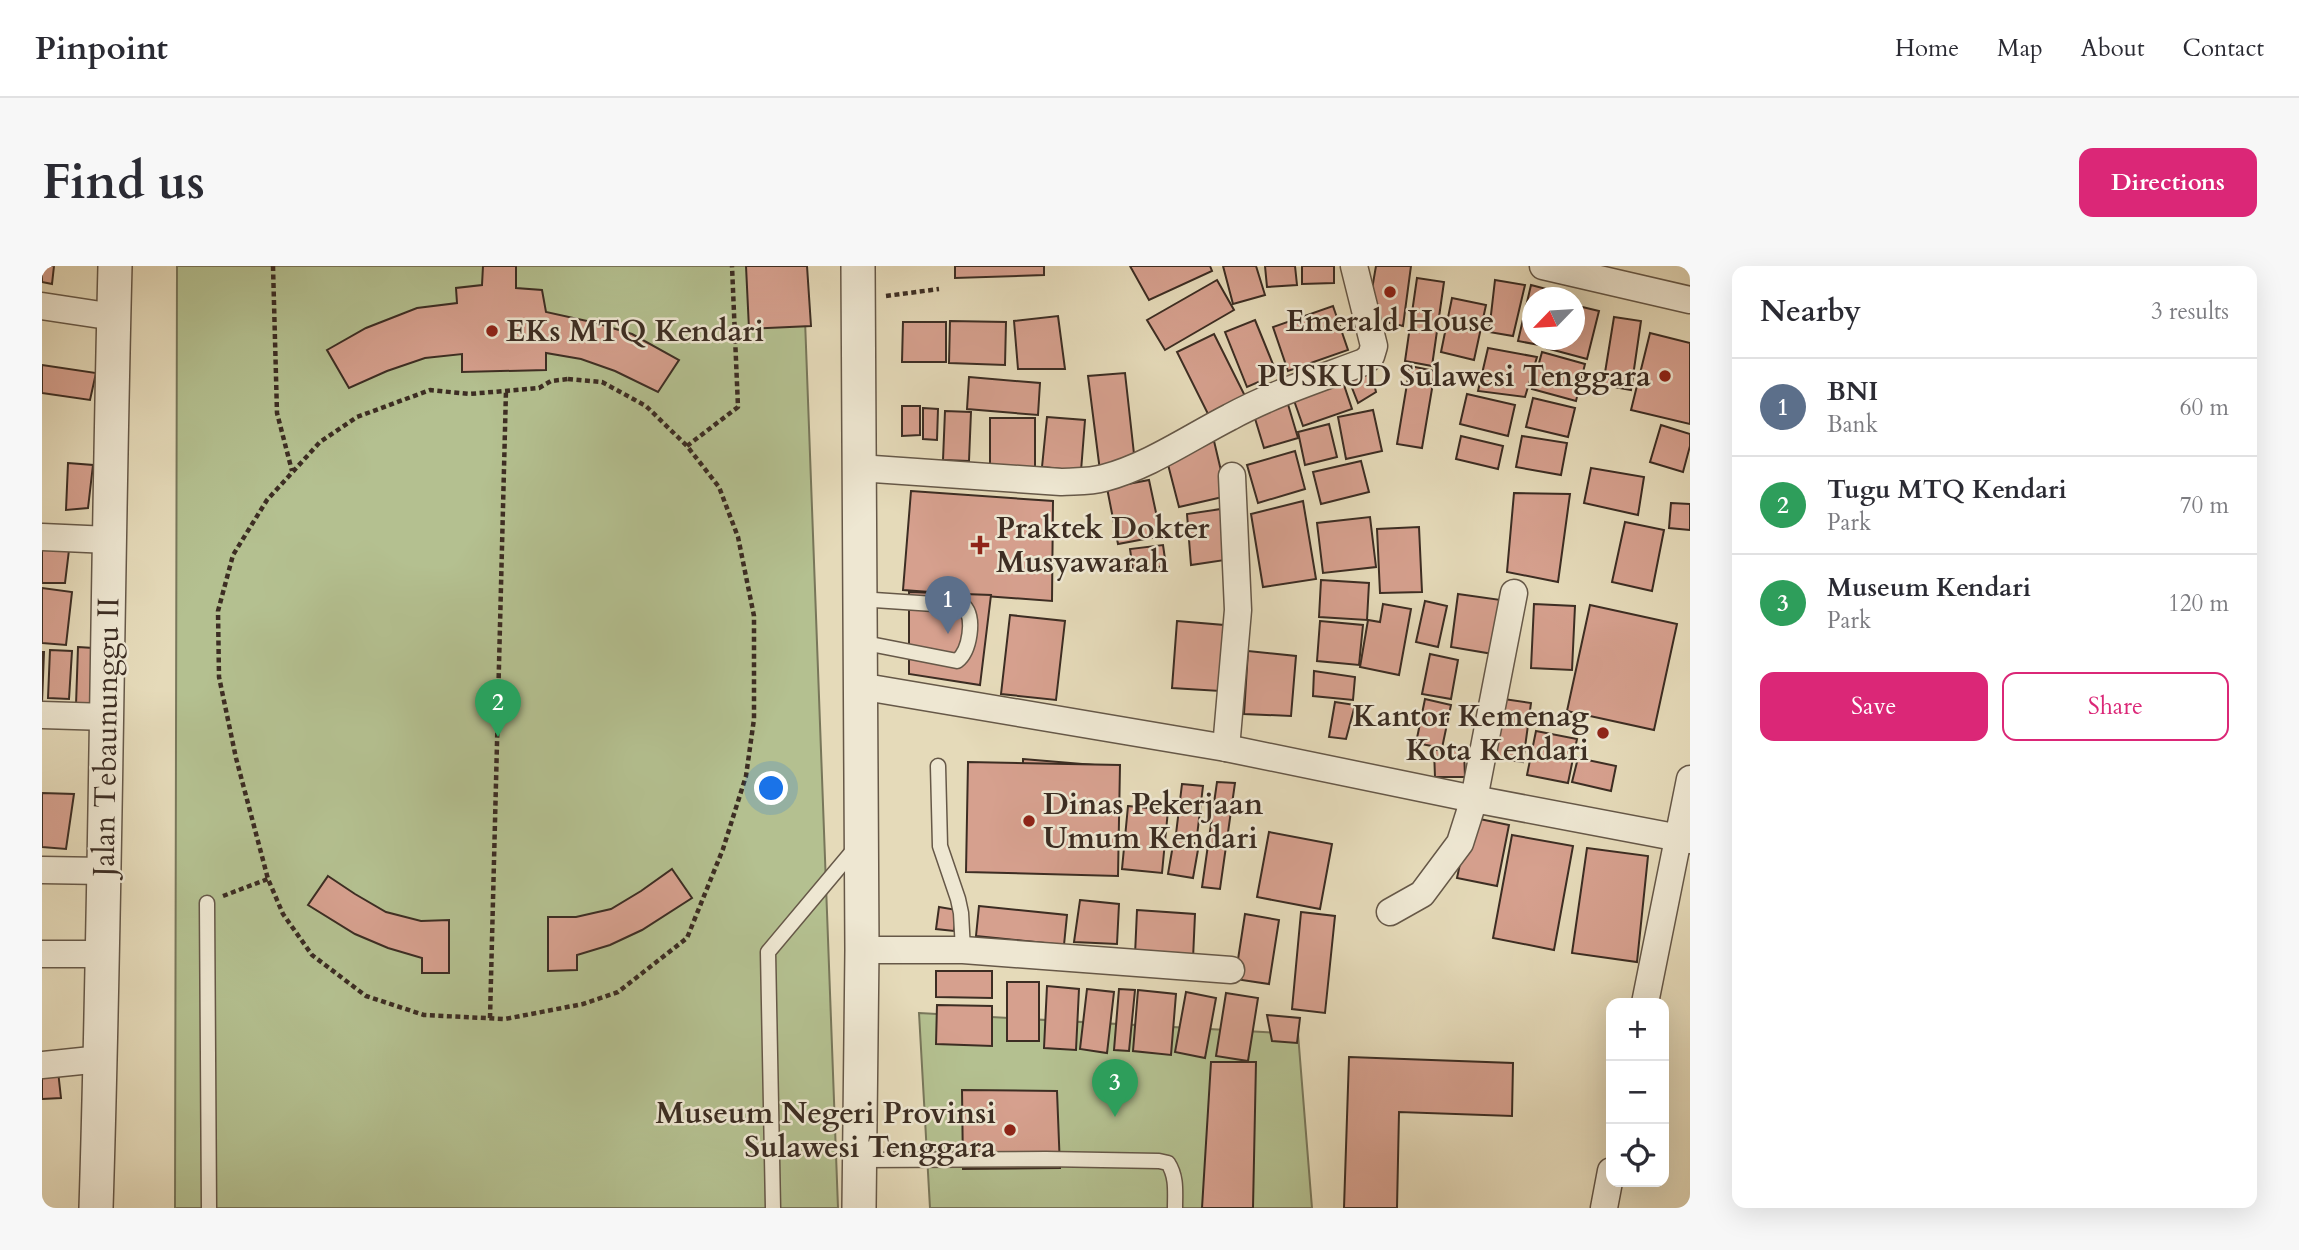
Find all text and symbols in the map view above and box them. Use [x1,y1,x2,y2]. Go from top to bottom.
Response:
text: Pinpoint [35,26,168,71]
text: Home [1895,32,1959,65]
text: Map [1997,32,2043,65]
text: About [2081,32,2145,65]
text: Contact [2183,32,2264,65]
button: Directions [2079,148,2257,217]
text: Find us [42,149,205,216]
marker: Emerald House [1382,284,1398,300]
north arrow [1522,287,1585,350]
text: Nearby [1760,291,1861,332]
text: 3 results [2151,296,2229,327]
place label: Emerald House [1286,301,1494,342]
place label: EKs MTQ Kendari [506,311,764,352]
marker: EKs MTQ Kendari [484,323,500,339]
place label: PUSKUD Sulawesi Tenggara [1257,356,1651,397]
marker: PUSKUD Sulawesi Tenggara [1657,368,1673,384]
text: BNI [1827,374,1878,409]
text: 1 [1777,392,1789,423]
text: 60 m [2180,392,2229,423]
text: Bank [1827,409,1878,440]
text: Tugu MTQ Kendari [1827,472,2067,507]
text: 2 [1777,490,1789,521]
text: 70 m [2180,490,2229,521]
text: Park [1827,507,1871,538]
place label: Praktek Dokter Musyawarah [996,508,1210,583]
marker: Praktek Dokter Musyawarah [970,535,990,555]
text: Museum Kendari [1827,570,2031,605]
pin: 1 [925,576,971,634]
text: 3 [1777,588,1789,619]
text: 120 m [2168,588,2229,619]
street label: Jalan Tebaununggu II [83,597,129,881]
text: Park [1827,605,1871,636]
button: Save [1760,672,1988,741]
button: Share [2002,672,2229,741]
pin: 2 [475,679,521,737]
place label: Kantor Kemenag Kota Kendari [1353,696,1589,771]
marker: Kantor Kemenag Kota Kendari [1595,725,1611,741]
your location [754,771,788,805]
place label: Dinas Pekerjaan Umum Kendari [1043,784,1263,859]
marker: Dinas Pekerjaan Umum Kendari [1021,813,1037,829]
map controls [1606,998,1669,1187]
button: + [1606,998,1669,1061]
pin: 3 [1092,1059,1138,1117]
button: − [1606,1061,1669,1124]
place label: Museum Negeri Provinsi Sulawesi Tenggara [655,1093,996,1168]
marker: Museum Negeri Provinsi Sulawesi Tenggara [1002,1122,1018,1138]
button: locate [1606,1124,1669,1187]

